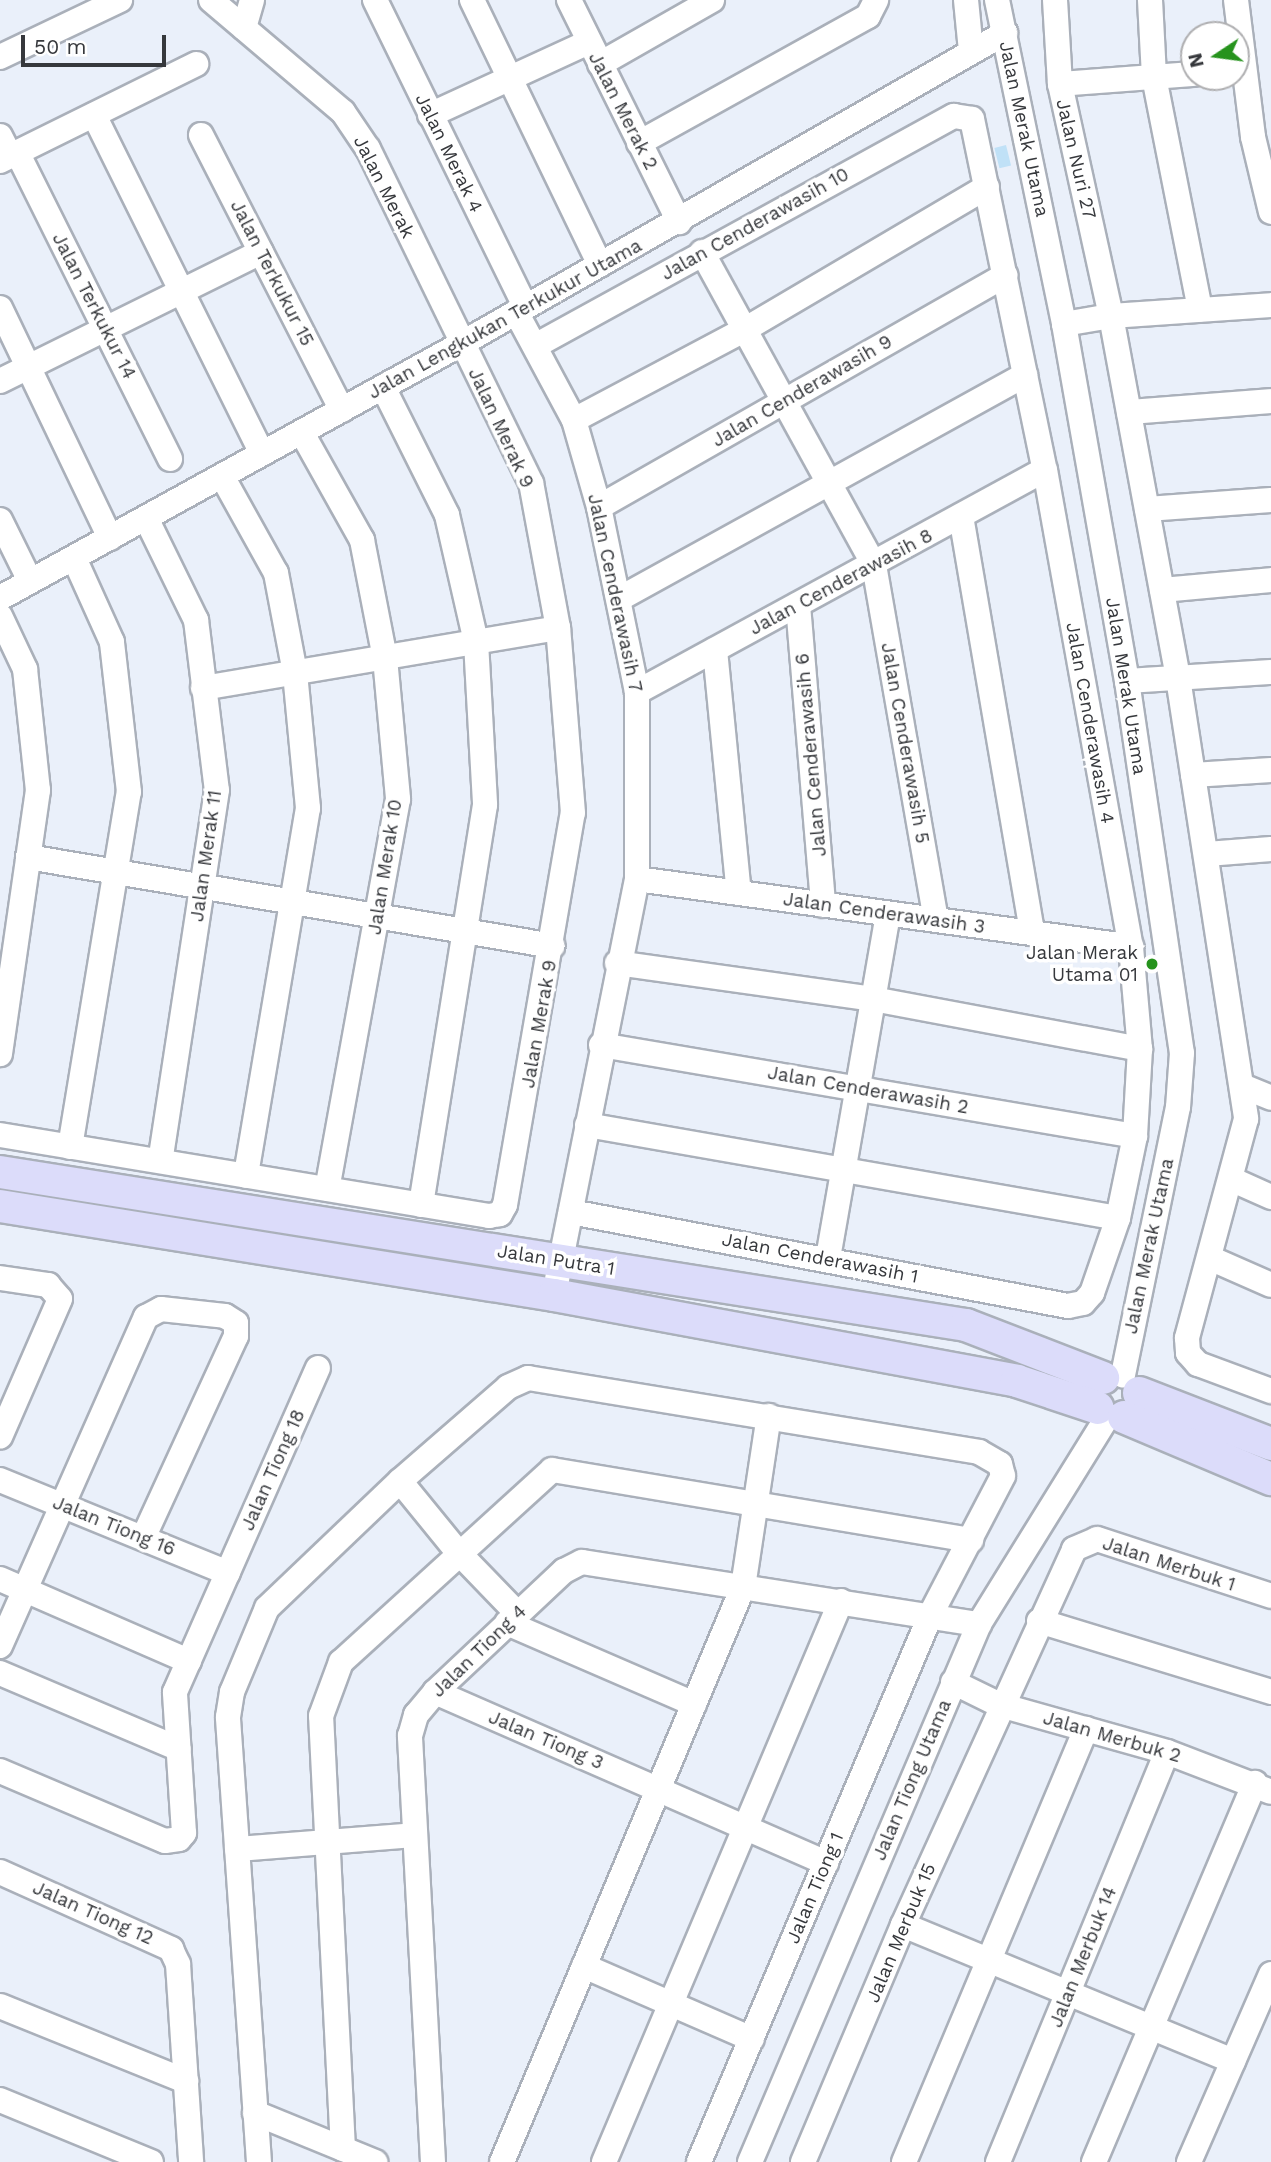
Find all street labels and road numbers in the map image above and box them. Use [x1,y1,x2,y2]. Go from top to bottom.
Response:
street label: Jalan Merak Utama [994,39,1054,219]
street label: Jalan Merak 2 [583,48,663,174]
street label: Jalan Merak 4 [410,90,488,216]
street label: Jalan Nuri 27 [1051,97,1101,221]
street label: Jalan Merak [348,132,420,242]
street label: Jalan Cenderawasih 10 [657,163,853,285]
street label: Jalan Terkukur 15 [225,196,319,350]
street label: Jalan Terkukur 14 [47,229,141,383]
street label: Jalan Lengkukan Terkukur Utama [364,234,646,404]
street label: Jalan Cenderawasih 9 [708,330,896,452]
street label: Jalan Merak 9 [463,364,539,492]
street label: Jalan Cenderawasih 7 [583,491,647,695]
street label: Jalan Cenderawasih 8 [746,524,936,640]
street label: Jalan Merak Utama [1101,596,1151,776]
street label: Jalan Cenderawasih 4 [1061,621,1119,825]
street label: Jalan Cenderawasih 5 [876,641,934,845]
street label: Jalan Cenderawasih 6 [791,652,831,858]
street label: Jalan Merak 11 [185,788,227,924]
street label: Jalan Merak 10 [363,797,407,937]
street label: Jalan Cenderawasih 3 [782,888,986,938]
street label: Jalan Merak 9 [516,958,562,1090]
street label: Jalan Cenderawasih 2 [766,1061,970,1119]
street label: Jalan Merak Utama [1119,1156,1179,1336]
street label: Jalan Cenderawasih 1 [720,1228,920,1288]
street label: Jalan Putra 1 [495,1239,617,1281]
street label: Jalan Tiong 18 [236,1405,310,1535]
street label: Jalan Tiong 16 [49,1491,179,1561]
street label: Jalan Merbuk 1 [1099,1532,1239,1596]
street label: Jalan Tiong 4 [427,1600,531,1702]
street label: Jalan Tiong Utama [868,1696,956,1864]
street label: Jalan Tiong 3 [485,1705,607,1775]
street label: Jalan Merbuk 2 [1040,1706,1184,1768]
street label: Jalan Tiong 1 [781,1829,849,1947]
street label: Jalan Merbuk 15 [861,1859,941,2007]
street label: Jalan Tiong 12 [29,1876,157,1950]
street label: Jalan Merbuk 14 [1044,1883,1122,2031]

